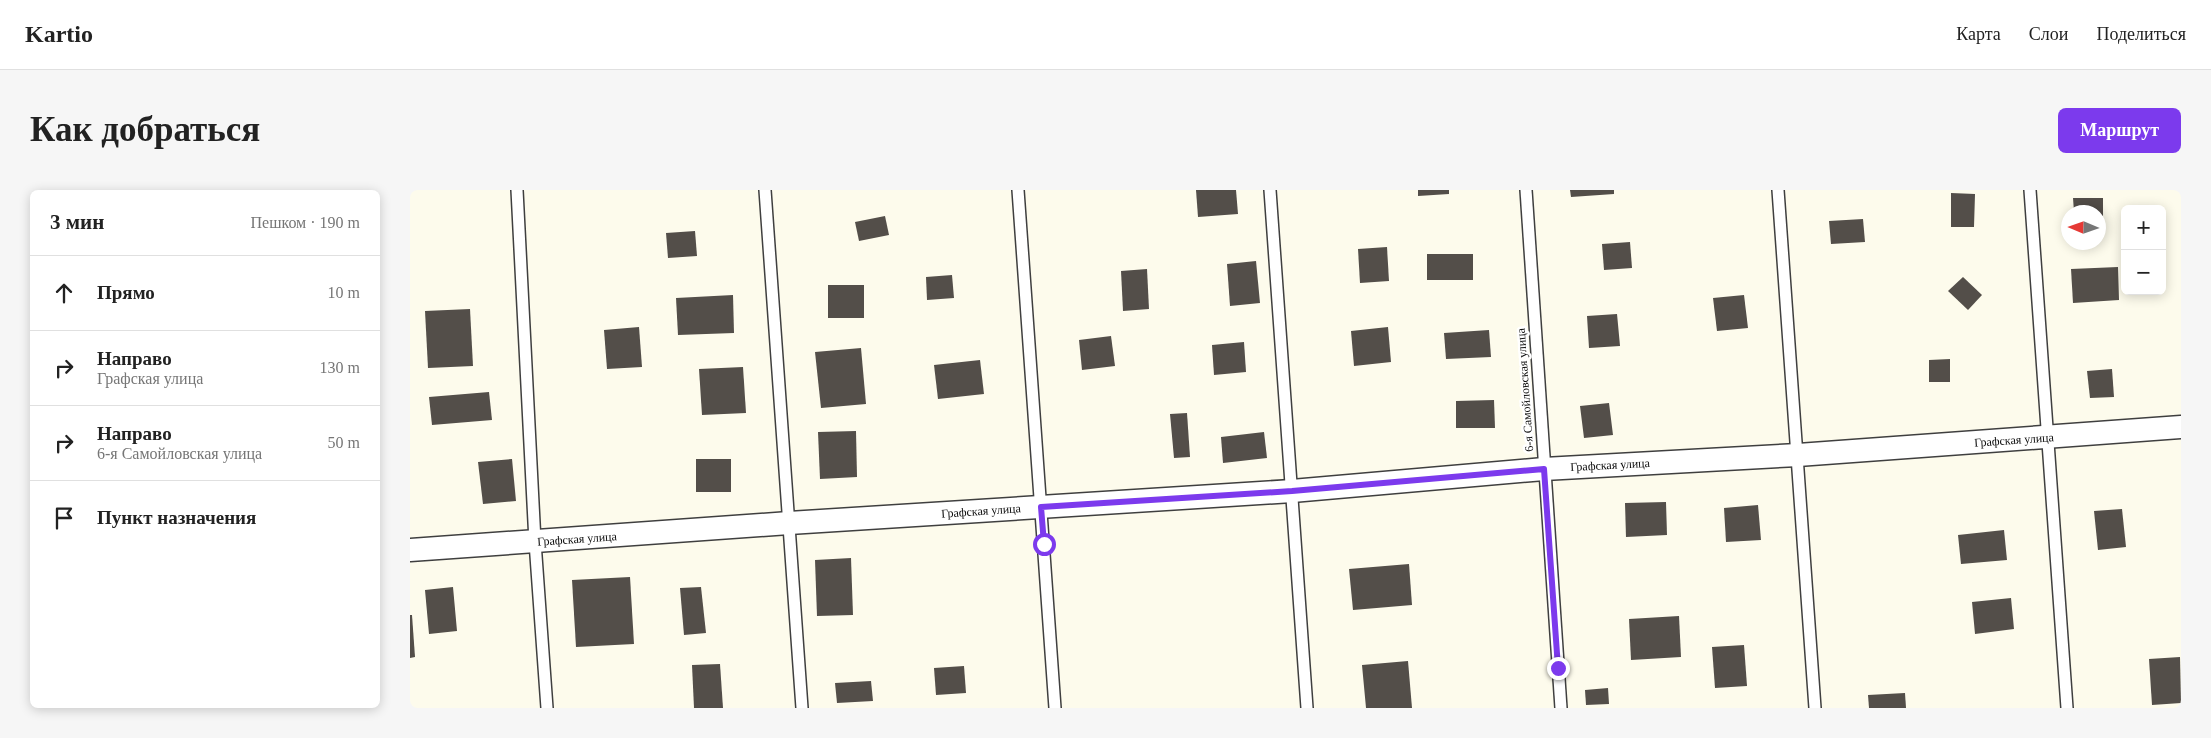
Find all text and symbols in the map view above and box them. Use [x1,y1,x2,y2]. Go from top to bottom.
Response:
text: Kartio [25,21,93,47]
text: Карта [1956,24,2001,44]
text: Слои [2029,24,2068,44]
text: Поделиться [2096,24,2186,44]
button: Маршрут [2058,108,2181,153]
text: Как добраться [30,110,260,149]
north arrow [2061,205,2106,250]
map controls [2121,205,2166,295]
button: + [2121,205,2166,250]
text: 3 мин [50,210,104,234]
text: Пешком · 190 m [250,214,360,231]
button: − [2121,250,2166,295]
icon: ahead [50,279,78,307]
text: Прямо [97,282,155,303]
text: 10 m [328,284,360,301]
street label: 6-я Самойловская улица [1514,327,1536,452]
text: Направо [97,348,172,369]
icon: right [50,354,78,382]
text: 130 m [320,359,360,376]
text: Графская улица [97,370,203,387]
text: Направо [97,423,172,444]
icon: right [50,429,78,457]
street label: Графская улица [1974,430,2055,450]
text: 50 m [328,434,360,451]
text: 6-я Самойловская улица [97,445,262,462]
street label: Графская улица [1570,456,1651,474]
street label: Графская улица [941,501,1022,521]
icon: arrive [50,504,78,532]
text: Пункт назначения [97,507,256,528]
street label: Графская улица [537,529,618,549]
route start [1033,533,1056,556]
route end [1547,657,1570,680]

